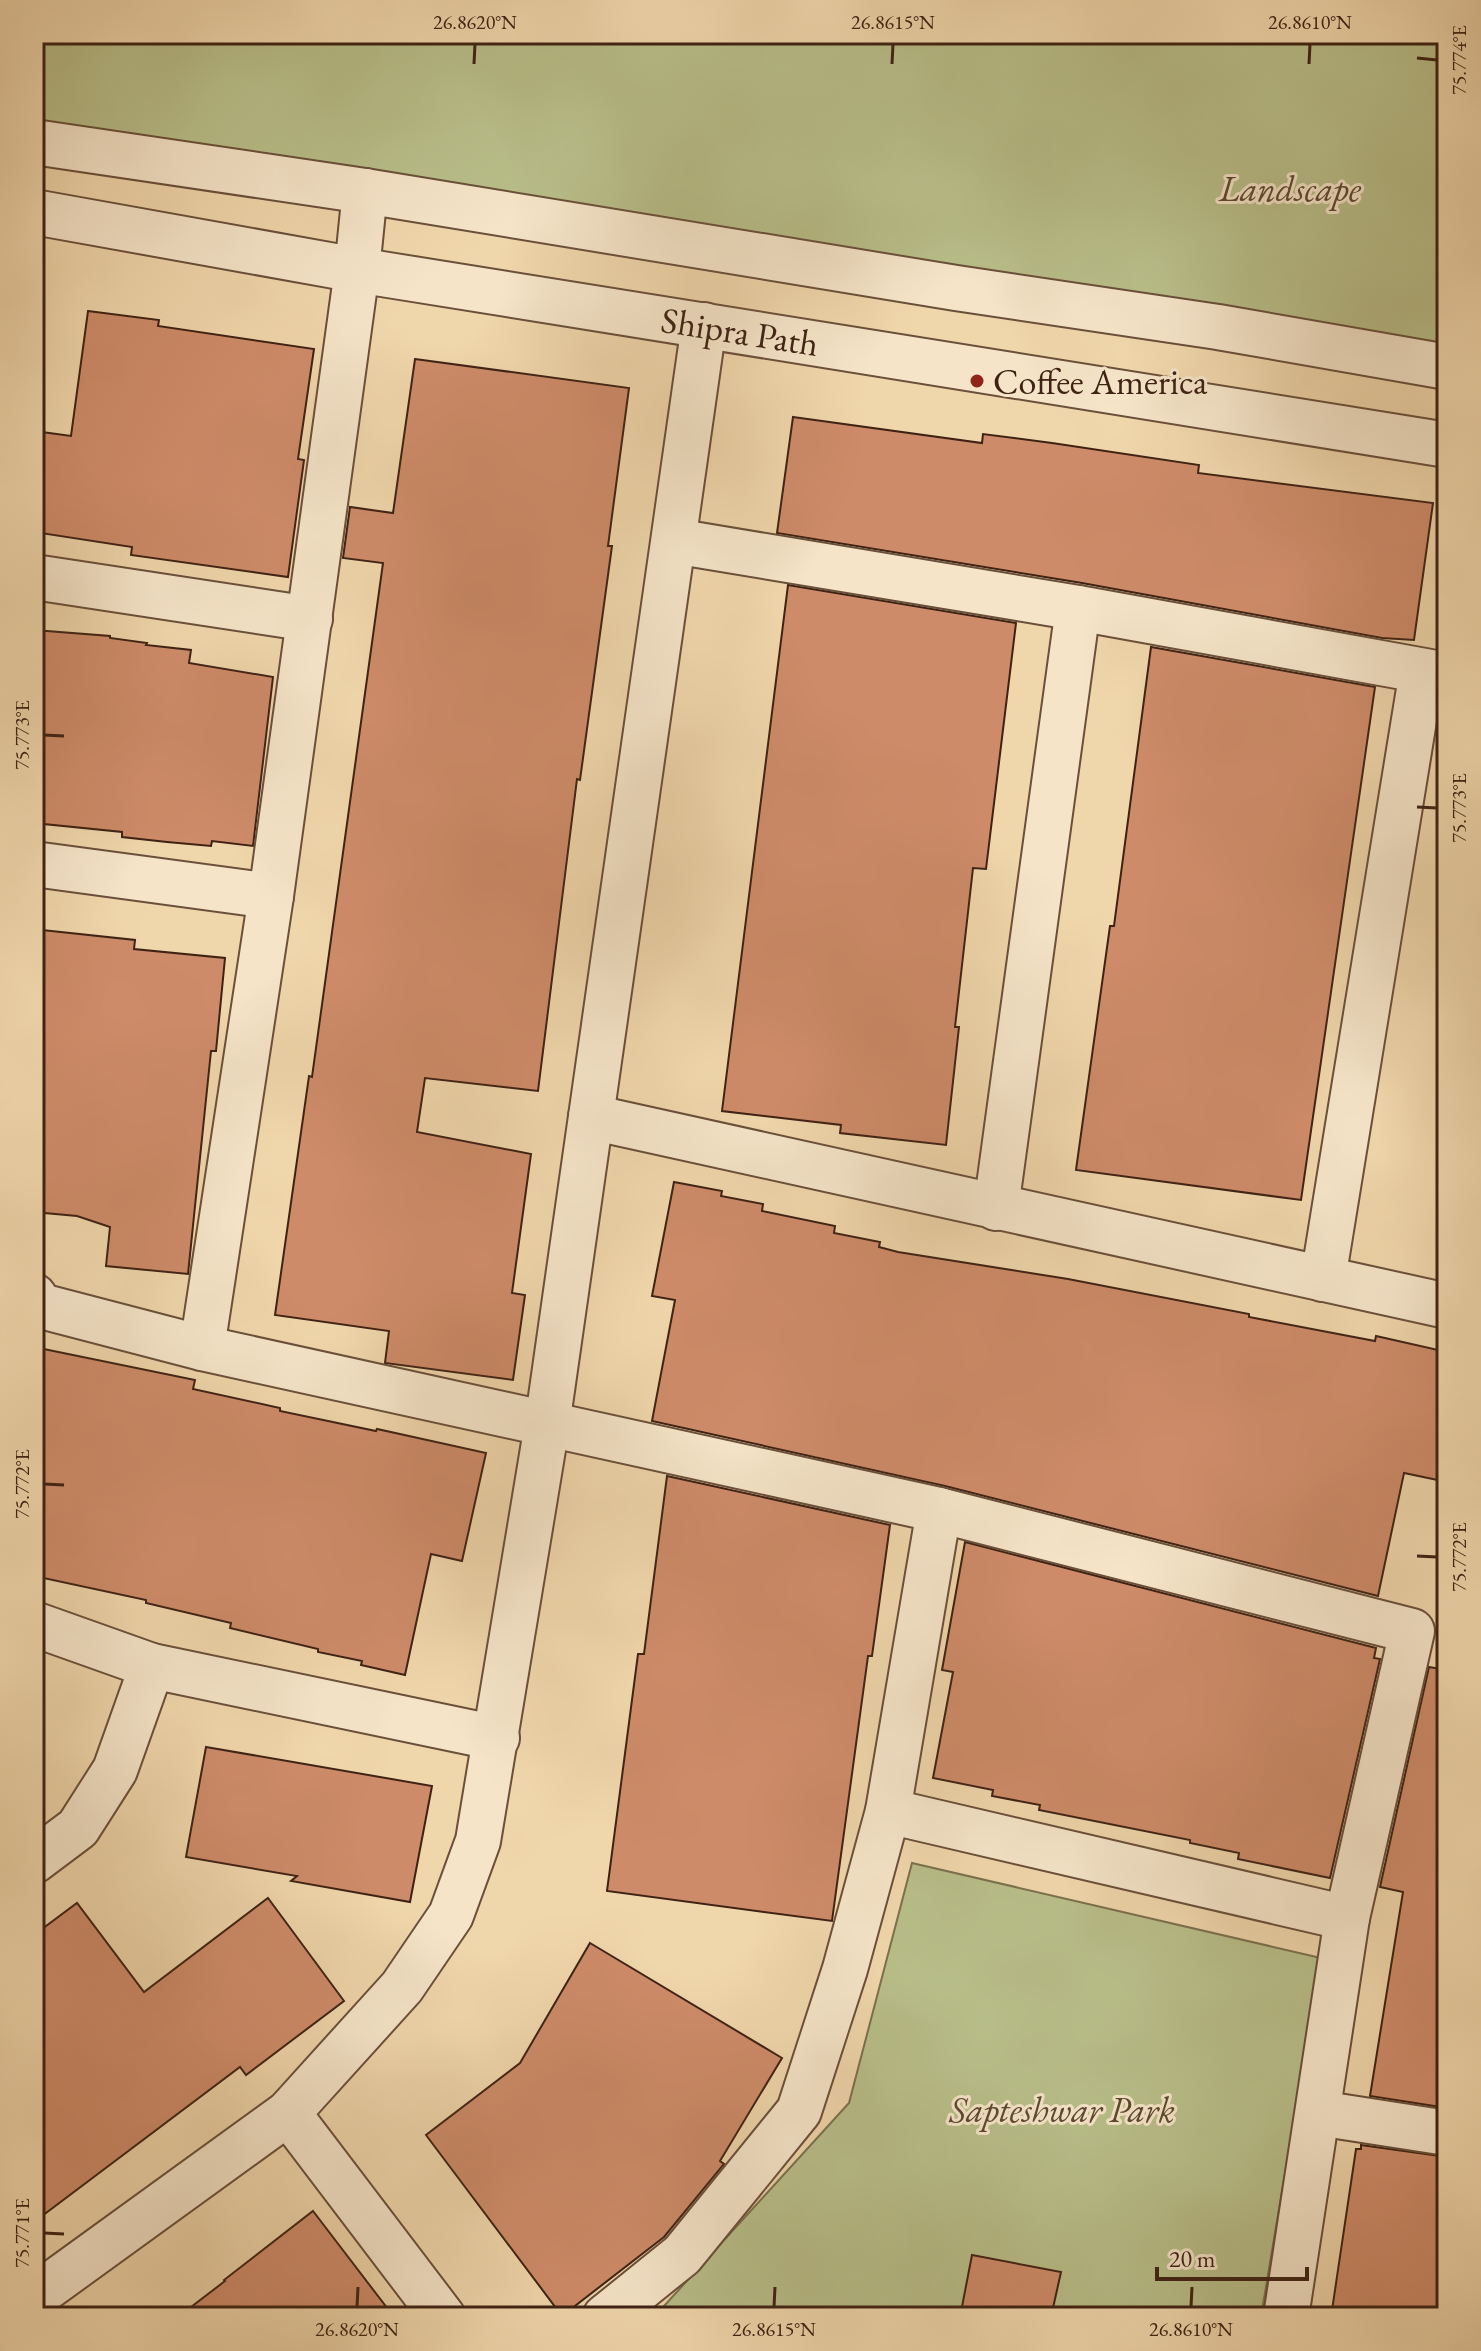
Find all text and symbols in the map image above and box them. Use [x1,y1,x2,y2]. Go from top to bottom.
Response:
text: 26.8620°N [433,9,517,35]
text: 26.8615°N [851,9,935,35]
text: 26.8610°N [1268,9,1352,35]
text: 75.774°E [1446,25,1472,95]
park label: Landscape [1218,165,1362,212]
street label: Shipra Path [658,296,822,367]
place label: Coffee America [993,358,1208,405]
marker: Coffee America [968,372,986,390]
text: 75.773°E [9,700,35,770]
text: 75.773°E [1446,773,1472,843]
text: 75.772°E [9,1449,35,1519]
text: 75.772°E [1446,1522,1472,1592]
park label: Sapteshwar Park [948,2086,1175,2133]
text: 75.771°E [9,2198,35,2268]
scale bar [1157,2231,1307,2281]
text: 20 m [1169,2243,1216,2274]
text: 26.8620°N [315,2316,399,2342]
text: 26.8615°N [732,2316,816,2342]
text: 26.8610°N [1149,2316,1233,2342]

